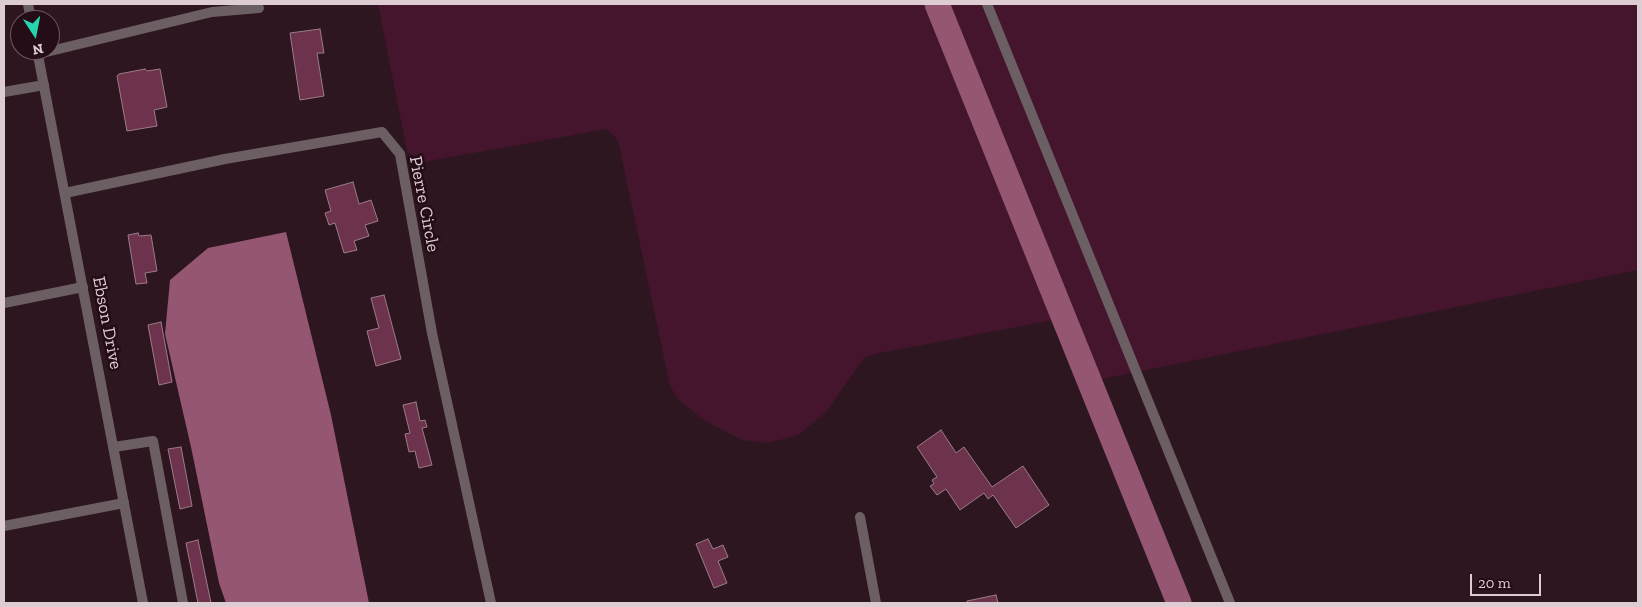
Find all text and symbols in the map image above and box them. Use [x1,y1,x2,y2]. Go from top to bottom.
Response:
north arrow [10,10,60,60]
text: N [31,40,45,59]
street label: Pierre Circle [404,154,444,254]
street label: Ebson Drive [87,275,127,371]
scale bar [1472,564,1543,596]
text: 20 m [1478,574,1511,592]

